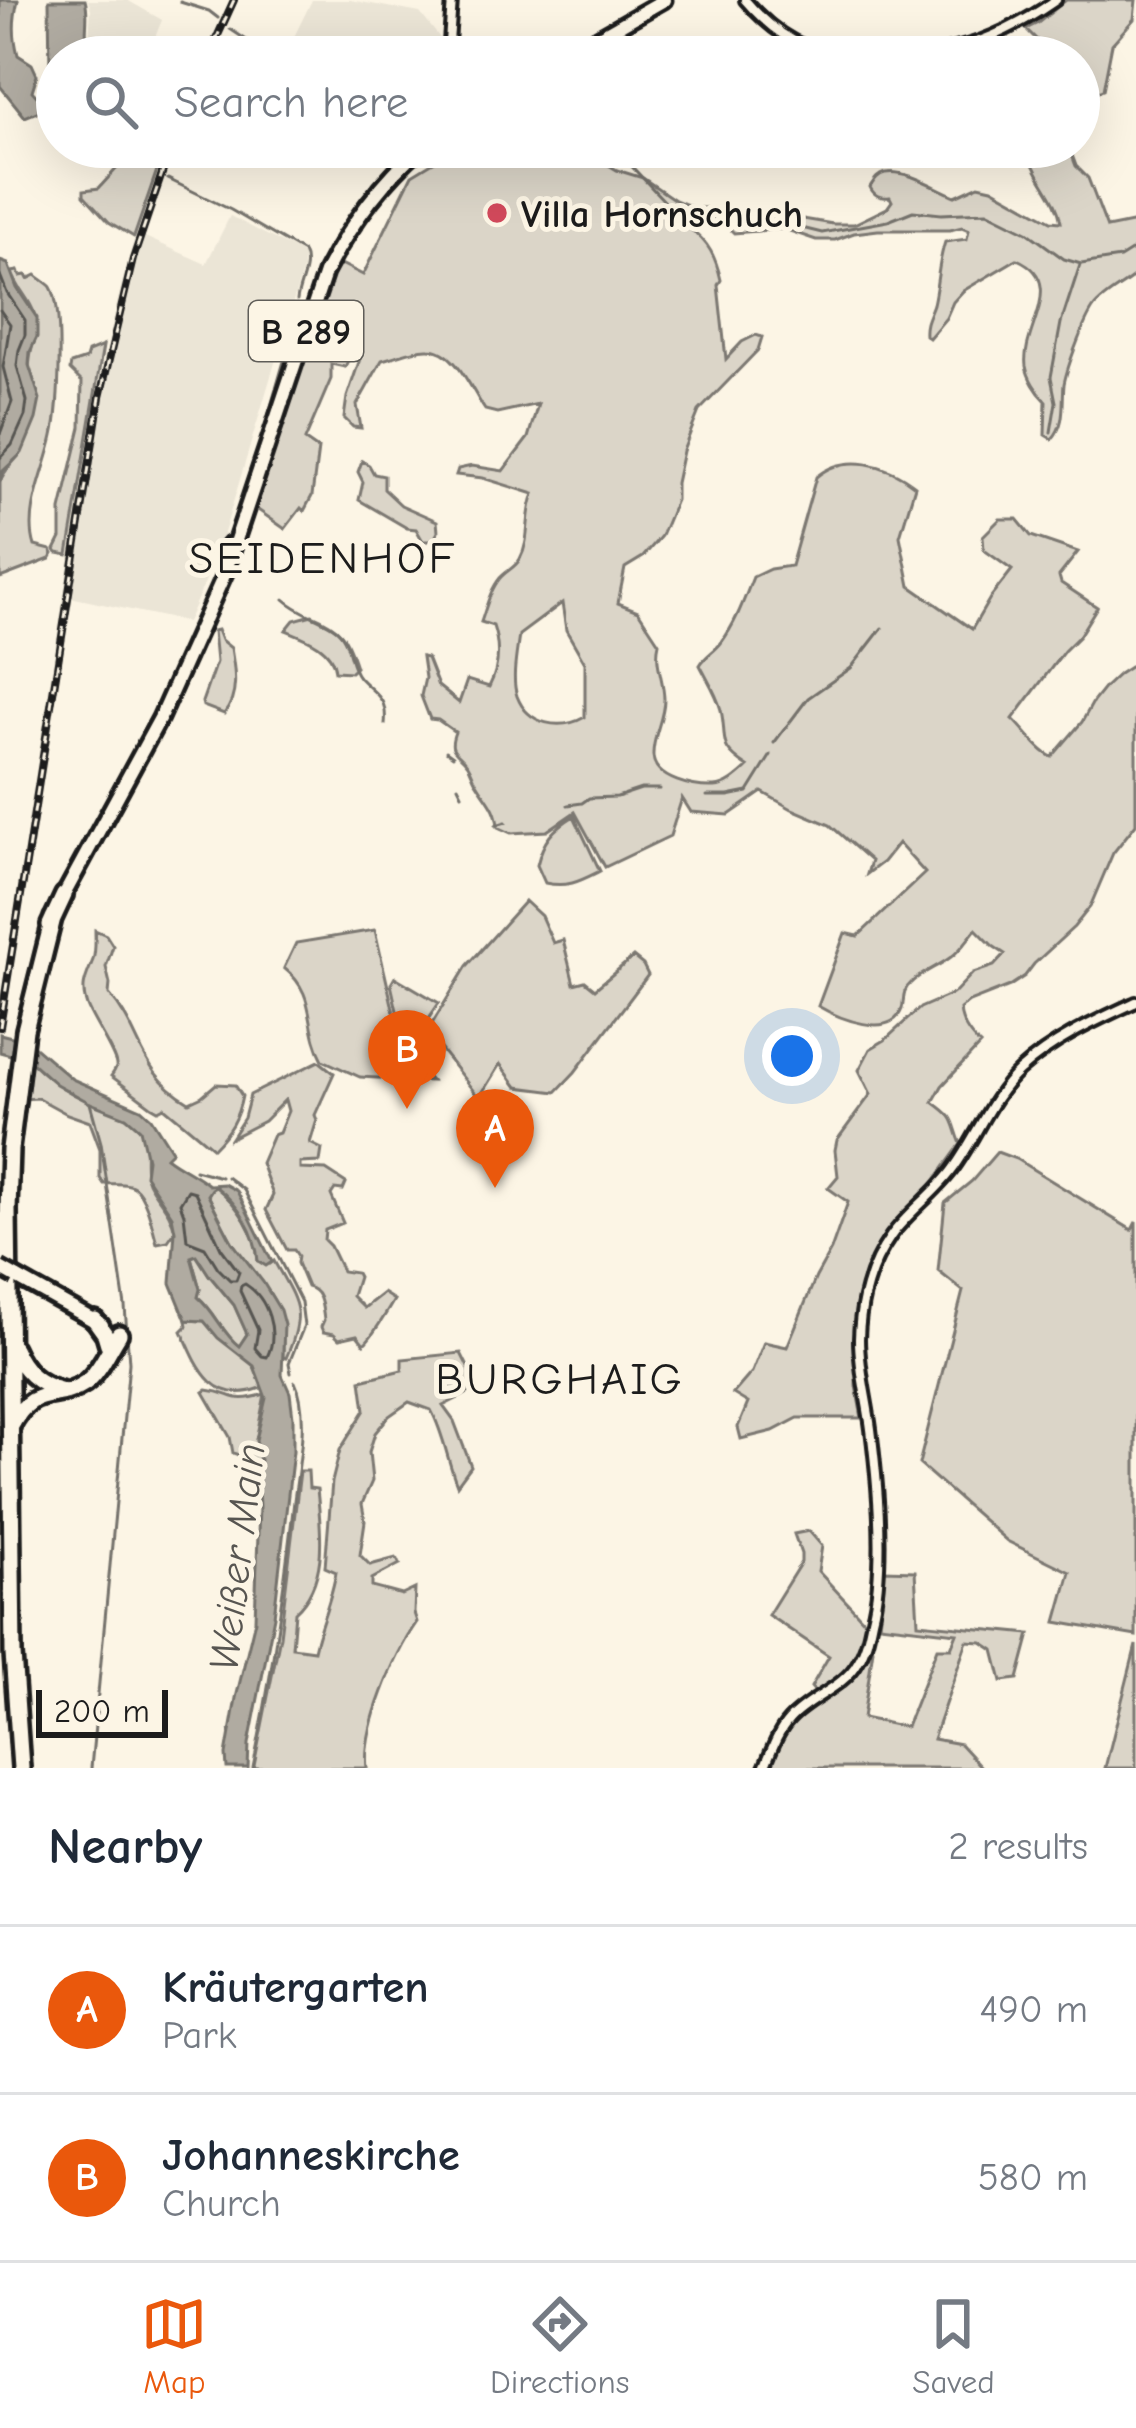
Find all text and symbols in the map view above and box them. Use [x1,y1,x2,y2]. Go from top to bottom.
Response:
search box [36,36,1100,168]
icon: search [78,69,144,135]
text: Search here [174,76,408,128]
place label: Villa Hornschuch [521,192,803,237]
marker: Villa Hornschuch [484,200,510,226]
road number: B 289 [249,301,363,361]
district label: SEIDENHOF [188,532,458,584]
pin: B [368,1010,446,1109]
your location [762,1026,822,1086]
pin: A [456,1089,534,1188]
district label: BURGHAIG [435,1353,685,1405]
water label: Weißer Main [199,1440,276,1674]
scale bar [36,1684,168,1737]
text: 200 m [54,1692,150,1730]
text: Nearby [48,1817,202,1876]
text: 2 results [948,1824,1088,1869]
text: Kräutergarten [162,1961,429,2013]
text: A [76,1987,98,2032]
text: 490 m [979,1987,1088,2032]
text: Park [162,2013,237,2058]
text: Johanneskirche [162,2129,460,2181]
text: B [75,2155,99,2200]
text: 580 m [978,2155,1088,2200]
text: Church [162,2181,281,2226]
tab: Map [141,2291,207,2401]
tab: Directions [490,2291,630,2401]
tab: Saved [912,2291,995,2401]

